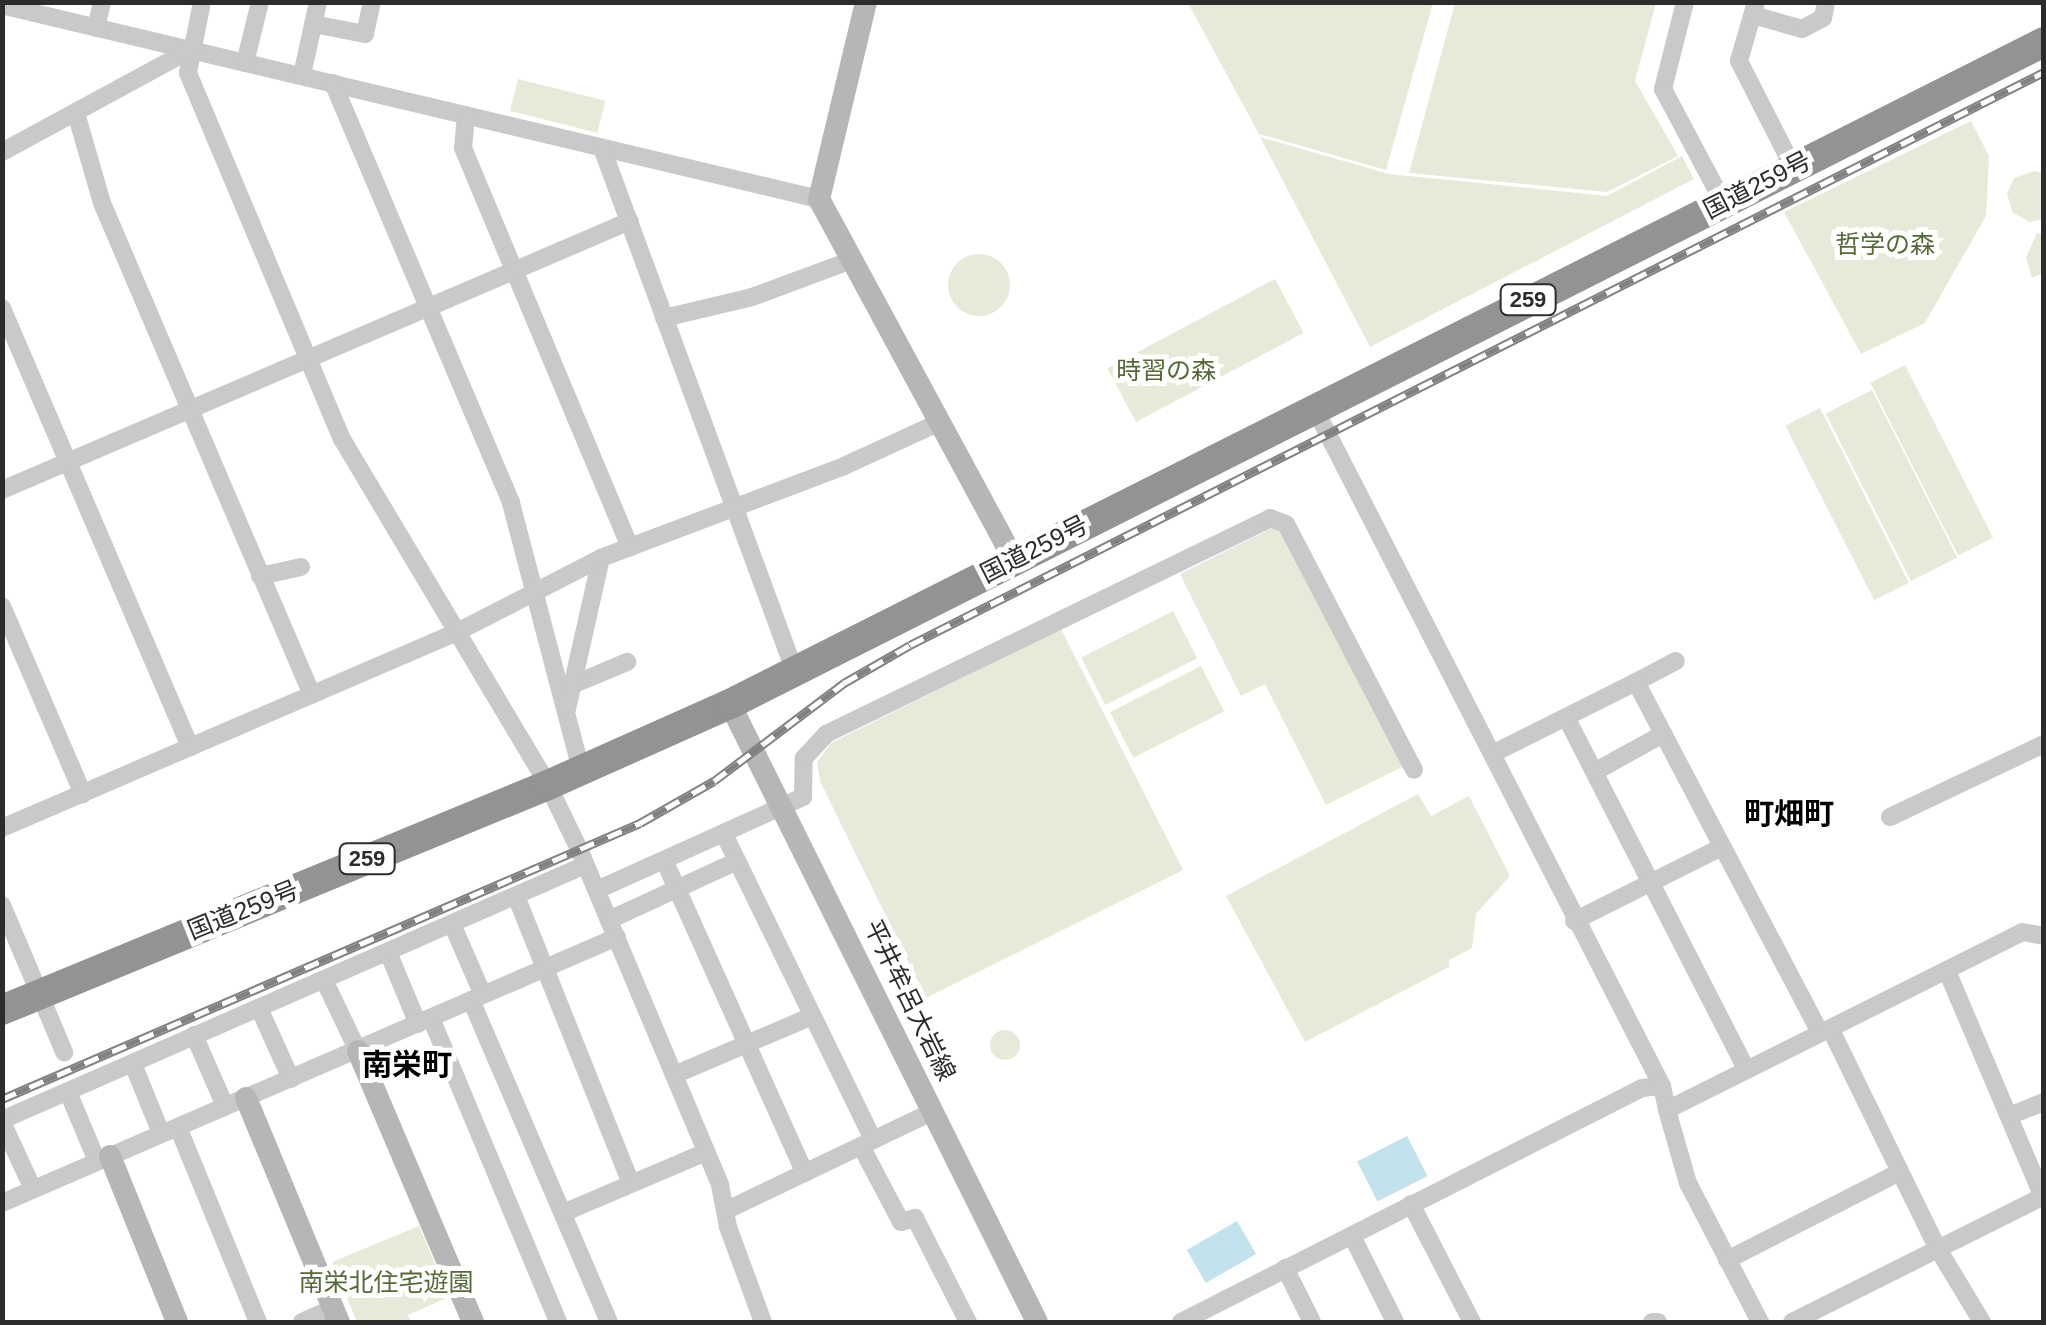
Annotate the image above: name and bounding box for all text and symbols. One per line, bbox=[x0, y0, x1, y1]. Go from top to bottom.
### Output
street label: 国道259号 bbox=[1698, 145, 1816, 225]
park label: 哲学の森 bbox=[1835, 229, 1935, 259]
road number: 259 bbox=[1498, 283, 1558, 317]
park label: 時習の森 bbox=[1116, 355, 1216, 385]
street label: 国道259号 bbox=[975, 509, 1093, 589]
district label: 町畑町 bbox=[1744, 796, 1834, 832]
road number: 259 bbox=[337, 842, 397, 876]
street label: 国道259号 bbox=[183, 874, 303, 946]
street label: 平井牟呂大岩線 bbox=[858, 915, 962, 1085]
district label: 南栄町 bbox=[362, 1047, 452, 1083]
park label: 南栄北住宅遊園 bbox=[299, 1267, 473, 1297]

